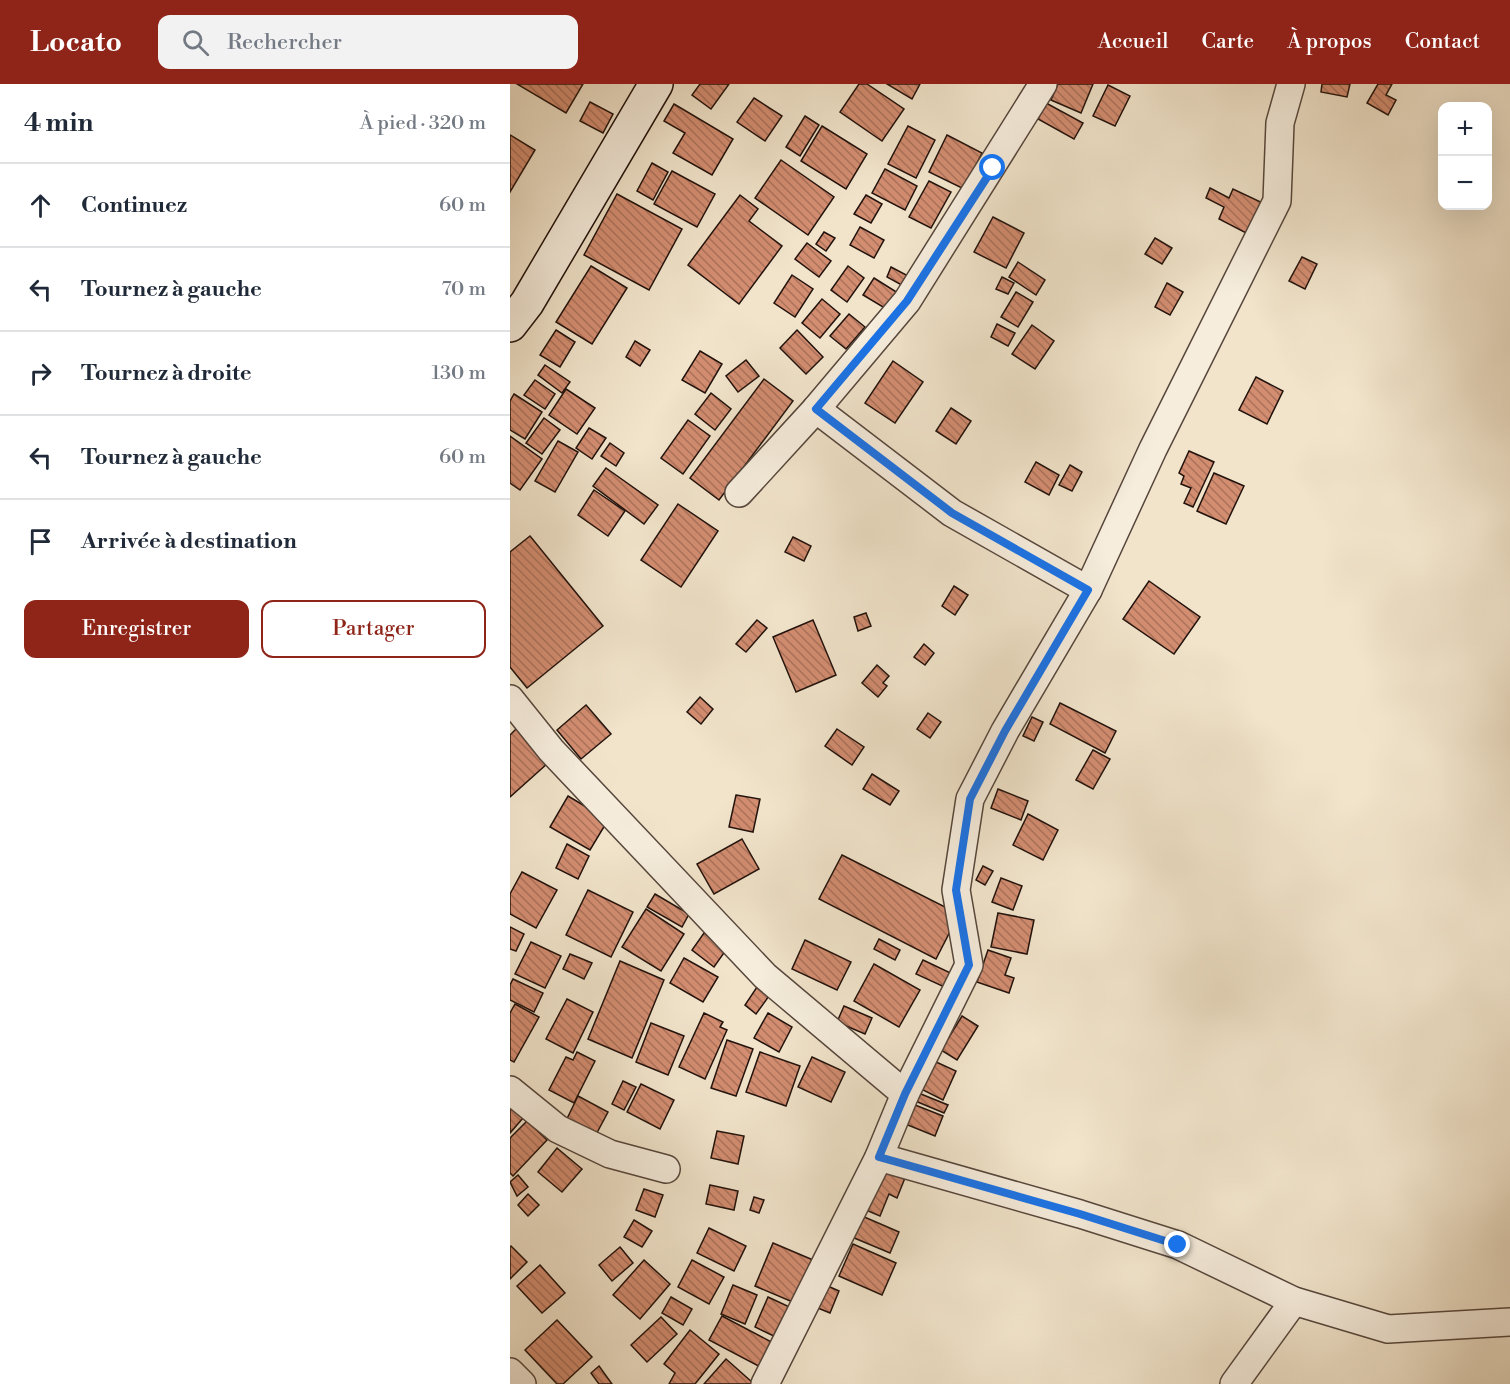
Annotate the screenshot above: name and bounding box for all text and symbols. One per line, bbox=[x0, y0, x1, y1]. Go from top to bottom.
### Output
search box bbox=[158, 15, 578, 69]
text: Locato bbox=[30, 25, 122, 60]
icon: search bbox=[179, 26, 212, 59]
text: Rechercher bbox=[227, 29, 342, 56]
text: Accueil bbox=[1098, 29, 1169, 55]
text: Carte bbox=[1202, 29, 1254, 55]
text: À propos bbox=[1287, 29, 1372, 55]
text: Contact bbox=[1405, 29, 1480, 55]
map controls bbox=[1438, 102, 1492, 210]
button: + bbox=[1438, 102, 1492, 156]
text: 4 min bbox=[24, 107, 94, 139]
text: À pied · 320 m bbox=[360, 111, 486, 136]
route start bbox=[979, 154, 1005, 180]
button: − bbox=[1438, 156, 1492, 210]
icon: ahead bbox=[24, 189, 57, 222]
text: Continuez bbox=[81, 192, 187, 219]
text: 60 m bbox=[439, 193, 486, 218]
icon: left bbox=[24, 273, 57, 306]
text: Tournez à gauche bbox=[81, 276, 262, 303]
text: 70 m bbox=[442, 277, 486, 302]
icon: right bbox=[24, 357, 57, 390]
text: Tournez à droite bbox=[81, 360, 252, 387]
text: 130 m bbox=[431, 361, 486, 386]
icon: left bbox=[24, 441, 57, 474]
text: Tournez à gauche bbox=[81, 444, 262, 471]
text: 60 m bbox=[439, 445, 486, 470]
icon: arrive bbox=[24, 525, 57, 558]
text: Arrivée à destination bbox=[81, 528, 297, 555]
button: Enregistrer bbox=[24, 600, 249, 658]
button: Partager bbox=[261, 600, 486, 658]
route end bbox=[1164, 1231, 1190, 1257]

